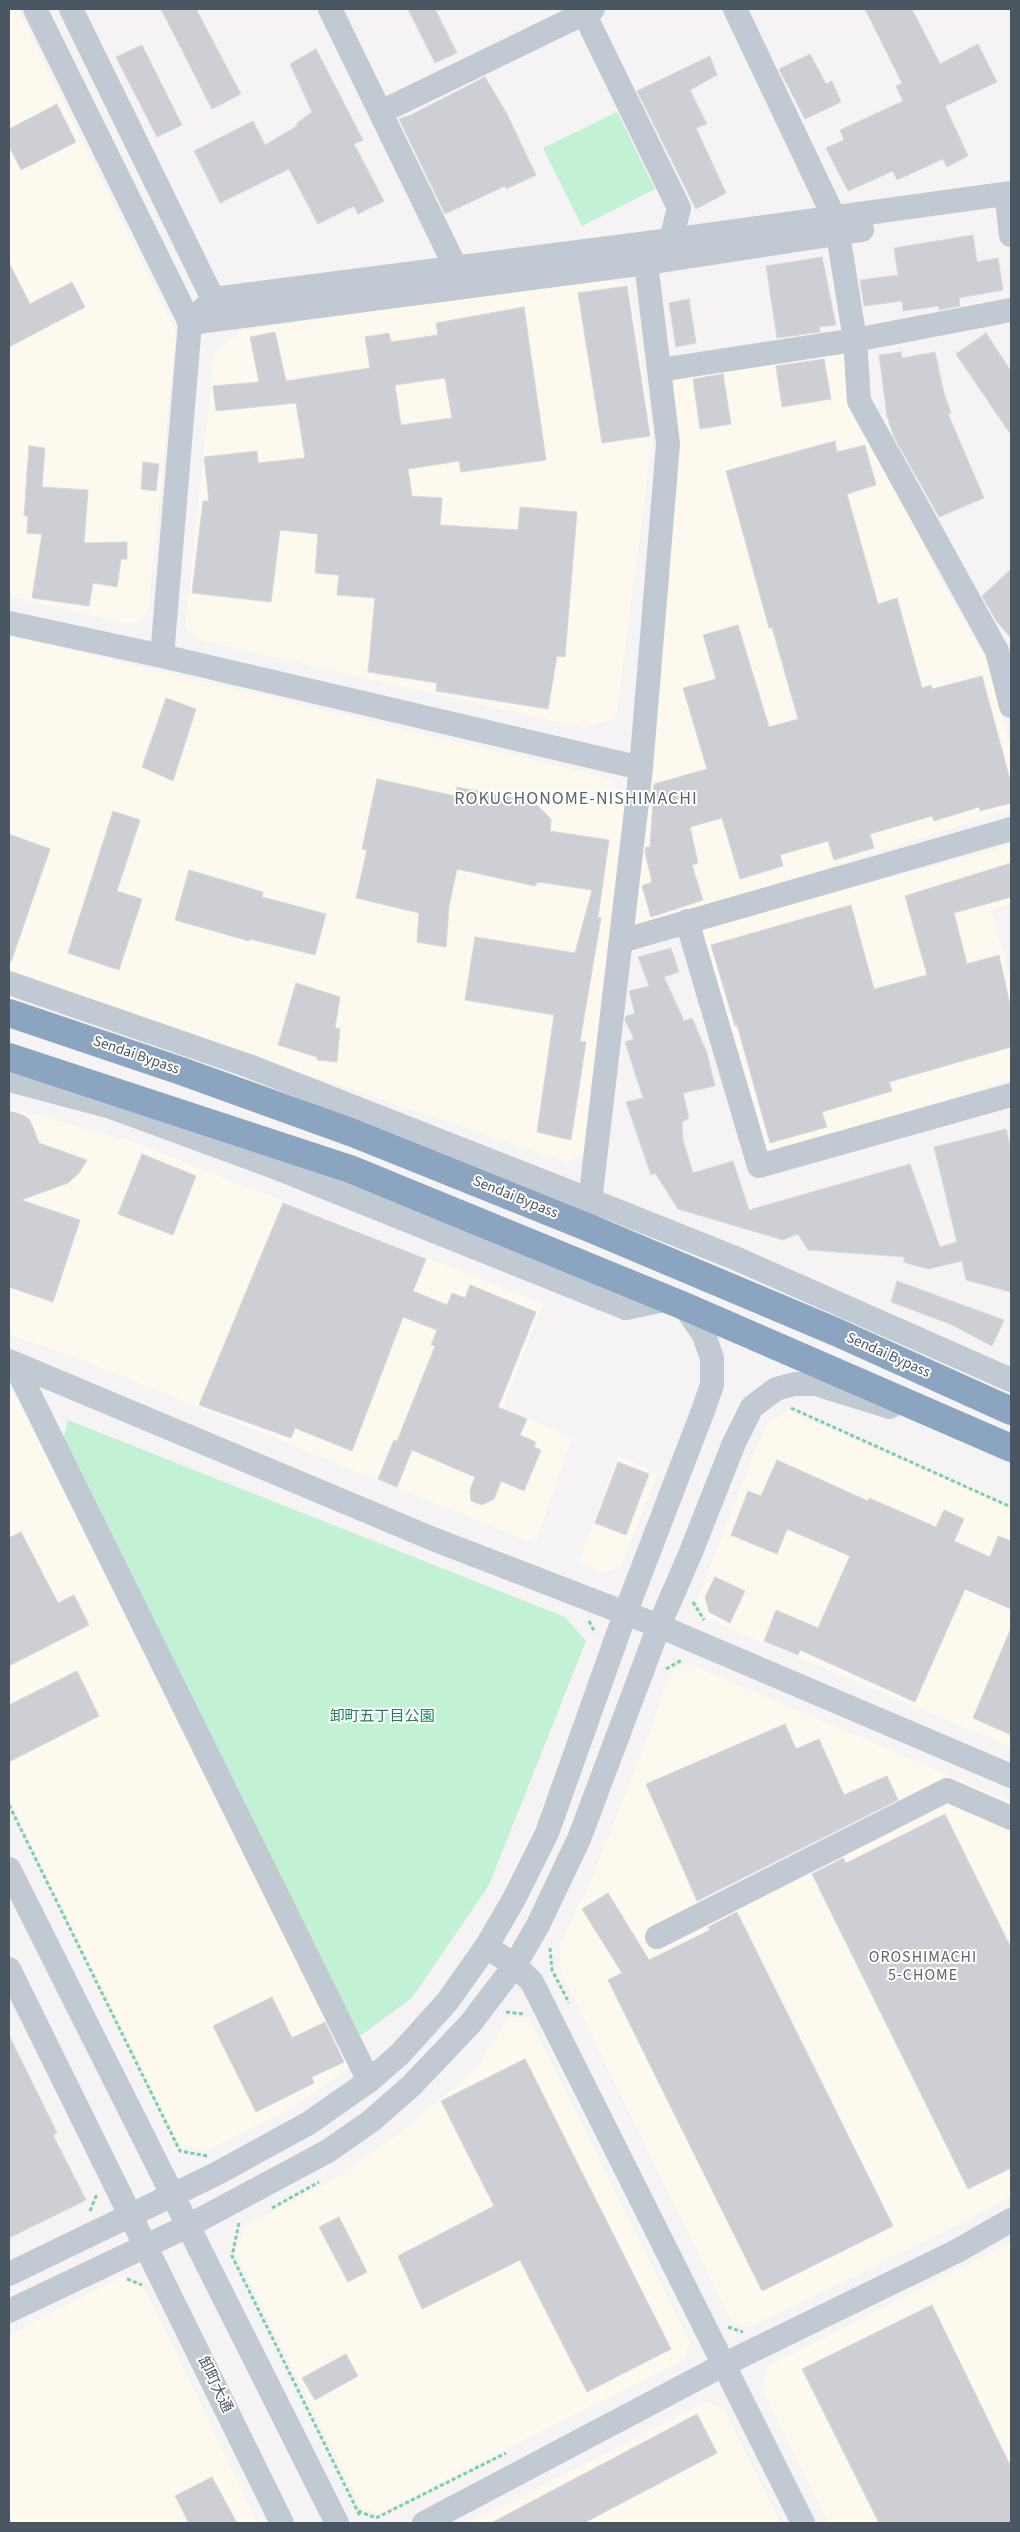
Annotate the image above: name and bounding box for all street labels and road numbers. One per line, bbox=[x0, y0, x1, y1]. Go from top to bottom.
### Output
street label: Sendai Bypass bbox=[90, 1033, 182, 1079]
street label: Sendai Bypass bbox=[470, 1173, 560, 1223]
street label: Sendai Bypass bbox=[843, 1329, 933, 1383]
street label: 卸町大通 bbox=[193, 2354, 235, 2416]

